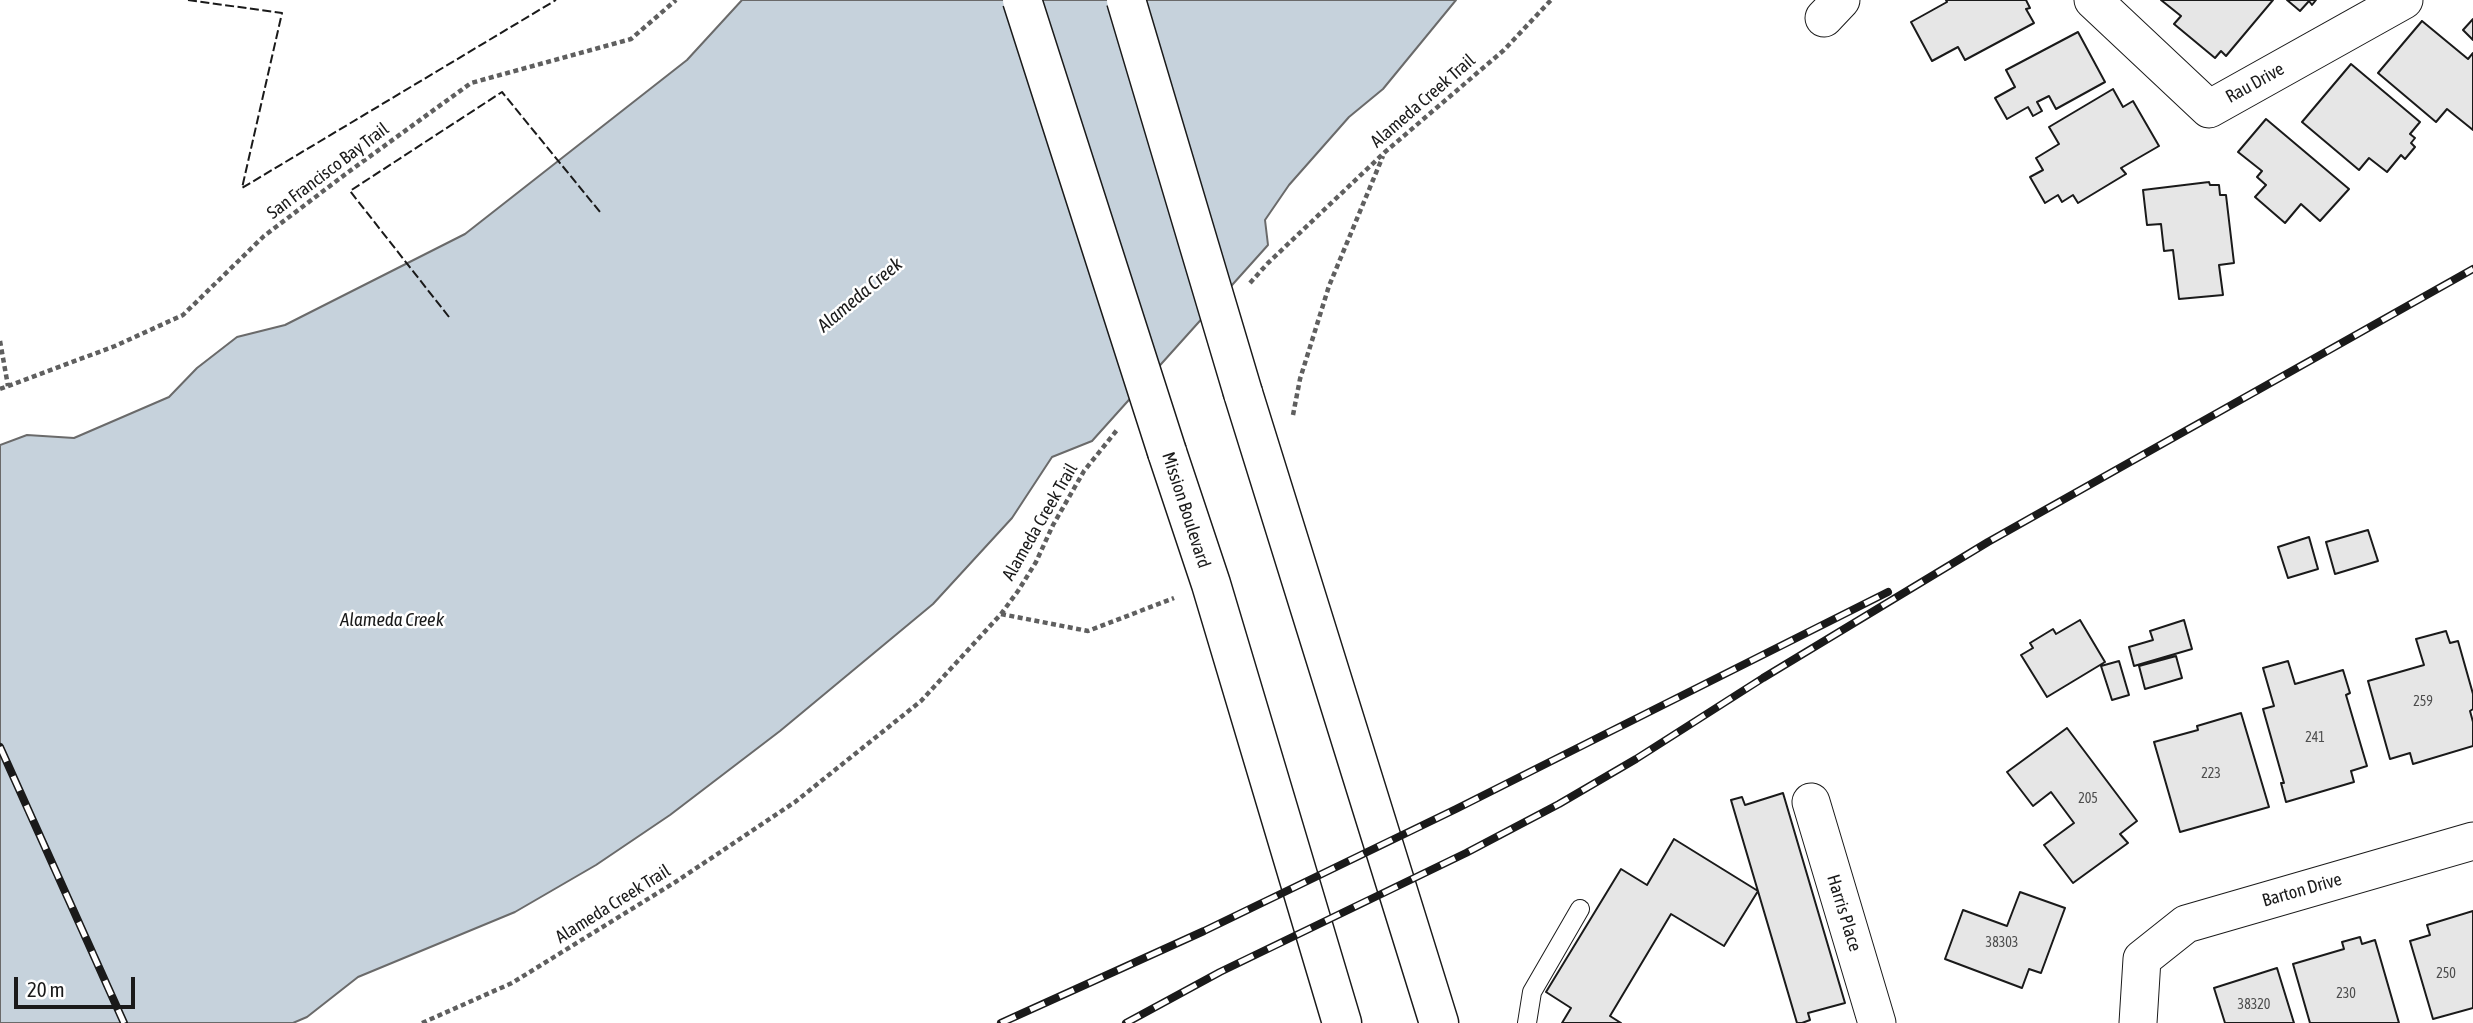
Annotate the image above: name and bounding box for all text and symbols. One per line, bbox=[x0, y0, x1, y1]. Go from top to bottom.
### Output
street label: Alameda Creek Trail bbox=[1366, 50, 1480, 152]
street label: Rau Drive bbox=[2222, 58, 2288, 108]
street label: San Francisco Bay Trail bbox=[263, 118, 393, 224]
water label: Alameda Creek bbox=[813, 253, 907, 337]
street label: Mission Boulevard bbox=[1157, 449, 1215, 571]
street label: Alameda Creek Trail bbox=[998, 460, 1082, 584]
water label: Alameda Creek bbox=[340, 609, 444, 631]
house number: 259 bbox=[2413, 694, 2433, 710]
house number: 241 bbox=[2305, 730, 2325, 746]
house number: 223 bbox=[2201, 766, 2221, 782]
house number: 205 bbox=[2078, 791, 2098, 807]
street label: Alameda Creek Trail bbox=[552, 860, 674, 948]
street label: Barton Drive bbox=[2260, 868, 2344, 912]
street label: Harris Place bbox=[1822, 872, 1866, 954]
house number: 38303 bbox=[1986, 935, 2018, 951]
scale bar bbox=[18, 964, 138, 1008]
house number: 250 bbox=[2436, 966, 2456, 982]
text: 20 m bbox=[27, 977, 65, 1001]
house number: 230 bbox=[2336, 986, 2356, 1002]
house number: 38320 bbox=[2238, 997, 2270, 1013]

